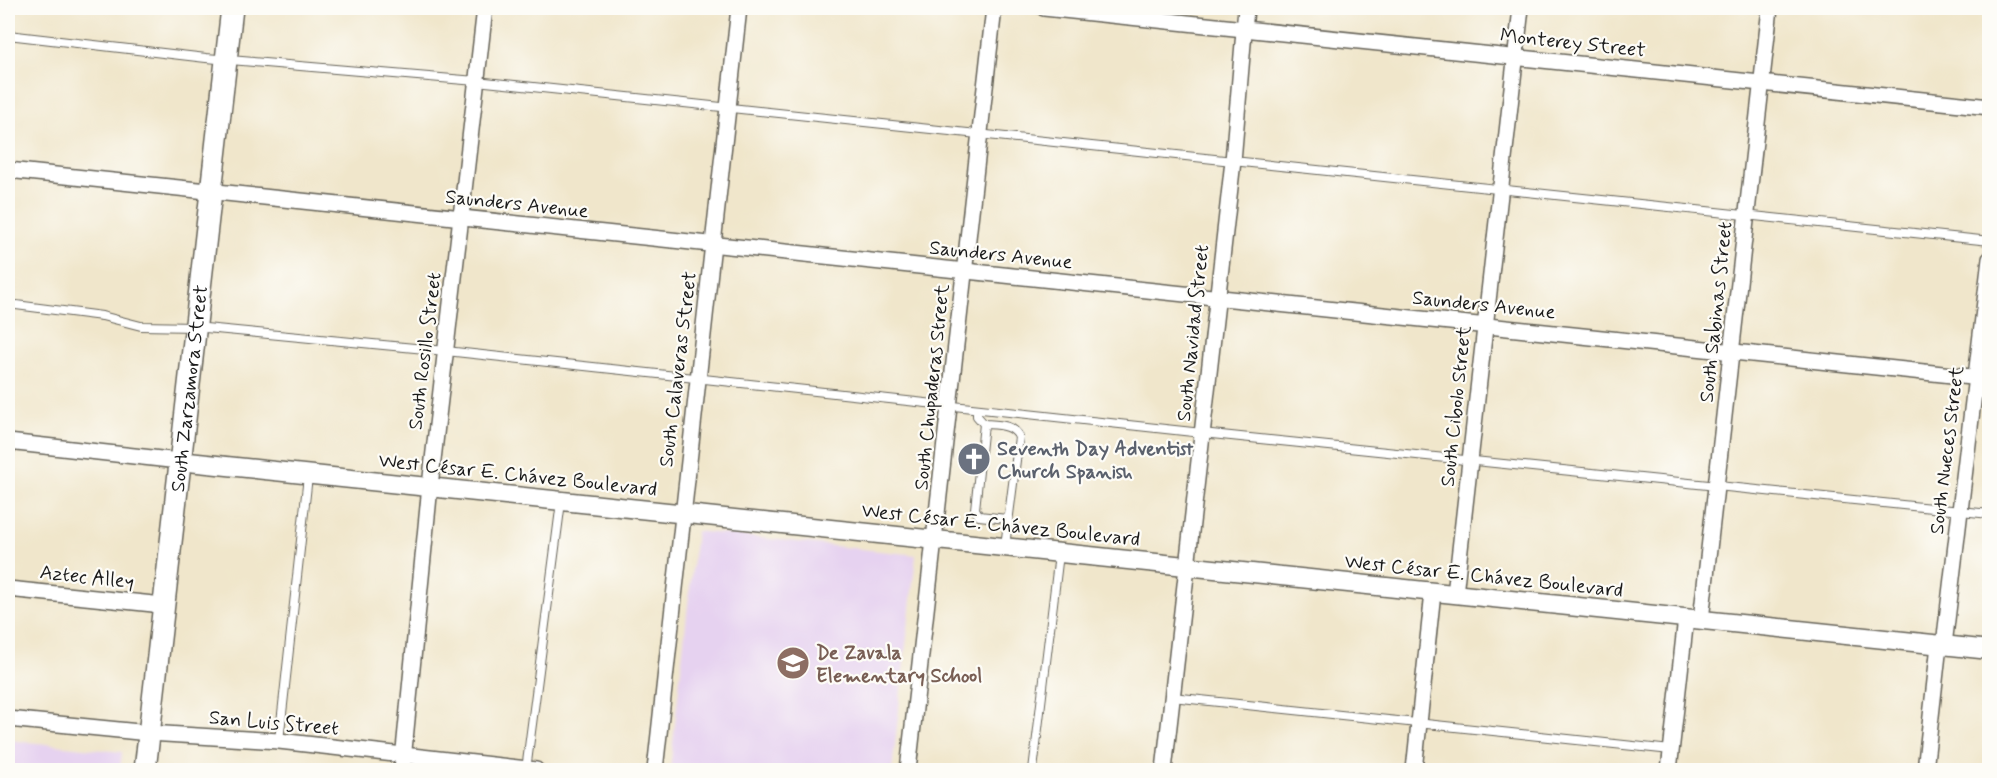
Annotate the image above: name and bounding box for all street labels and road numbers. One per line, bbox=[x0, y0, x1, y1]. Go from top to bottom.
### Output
street label: Monterey Street bbox=[1499, 22, 1647, 65]
street label: Saunders Avenue bbox=[444, 184, 590, 225]
street label: South Sabinas Street bbox=[1694, 220, 1739, 404]
street label: Saunders Avenue bbox=[928, 235, 1074, 276]
street label: South Navidad Street bbox=[1171, 243, 1216, 423]
street label: South Calaveras Street bbox=[653, 270, 704, 469]
street label: South Rosillo Street bbox=[402, 271, 449, 432]
street label: South Chupaderas Street bbox=[908, 283, 957, 492]
street label: South Zarzamora Street bbox=[165, 284, 215, 494]
street label: Saunders Avenue bbox=[1411, 285, 1557, 326]
street label: South Cibolo Street bbox=[1435, 324, 1478, 488]
street label: South Nueces Street bbox=[1924, 364, 1971, 536]
street label: West César E. Chávez Boulevard bbox=[377, 447, 658, 504]
street label: West César E. Chávez Boulevard bbox=[860, 497, 1141, 554]
street label: West César E. Chávez Boulevard bbox=[1343, 548, 1624, 605]
street label: Aztec Alley bbox=[38, 559, 135, 596]
street label: San Luis Street bbox=[208, 704, 340, 743]

